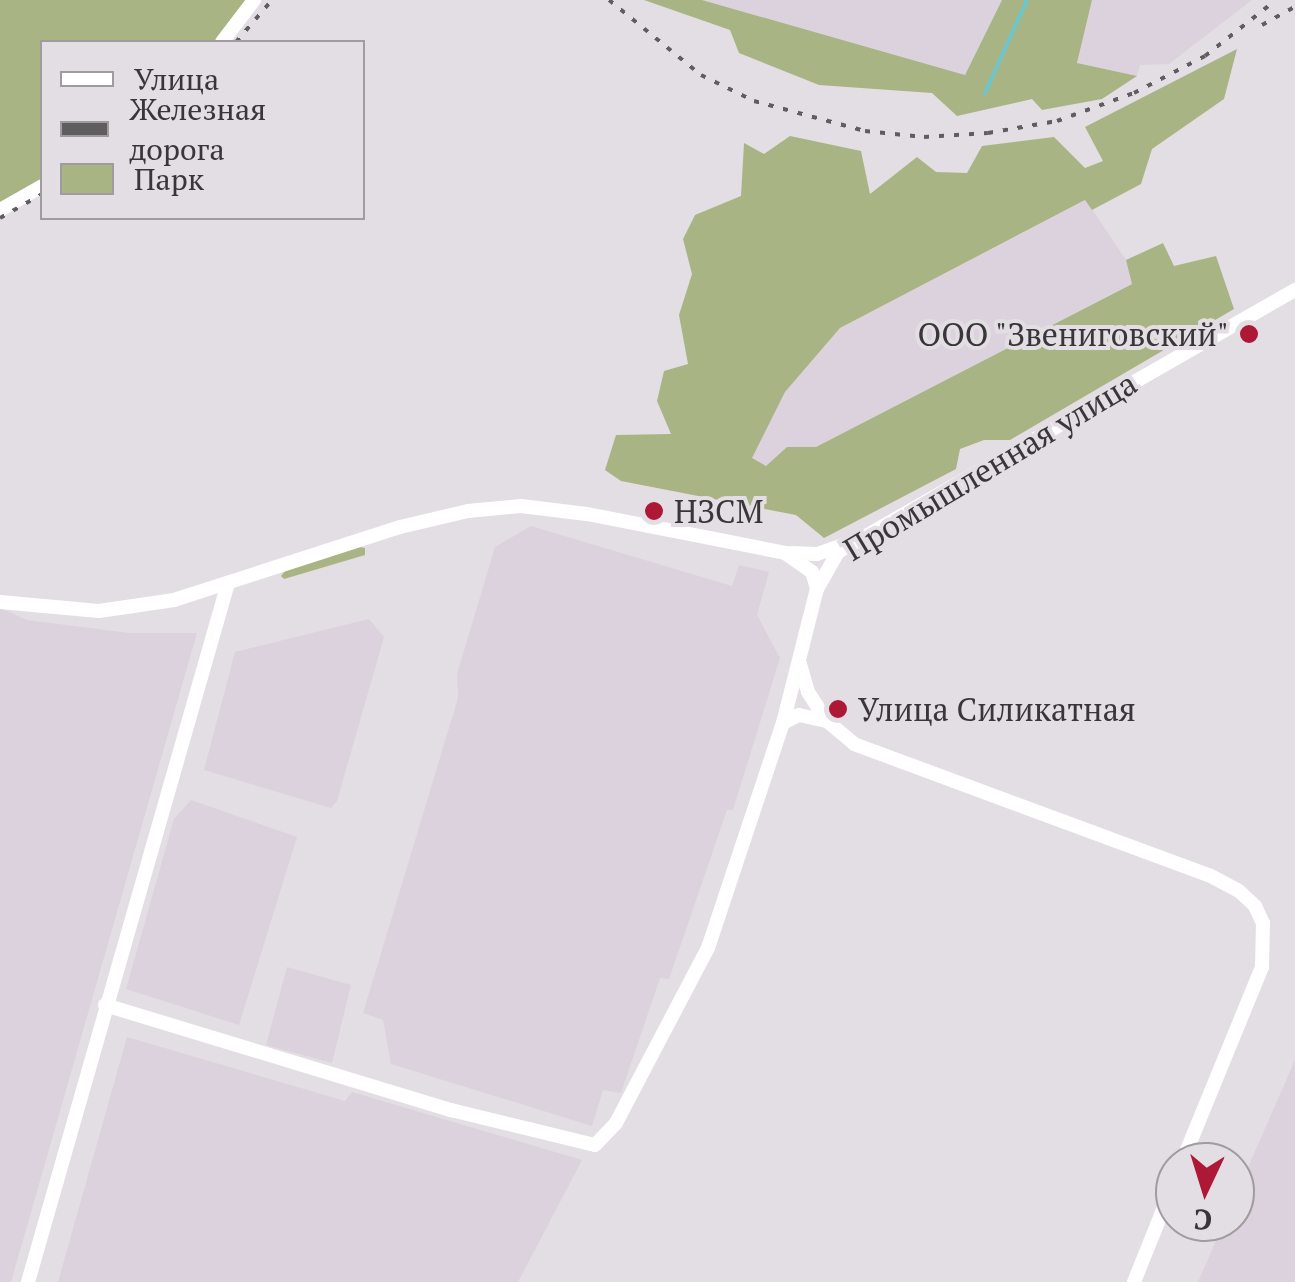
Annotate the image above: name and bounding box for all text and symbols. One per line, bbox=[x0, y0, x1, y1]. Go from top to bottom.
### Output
legend bbox=[40, 40, 365, 220]
text: Улица bbox=[134, 59, 219, 99]
text: Железная дорога bbox=[129, 89, 266, 169]
text: Парк bbox=[134, 159, 204, 199]
place label: ООО "Звениговский" bbox=[916, 315, 1229, 353]
marker: ООО "Звениговский" bbox=[1238, 323, 1260, 345]
street label: Промышленная улица bbox=[837, 363, 1143, 569]
place label: НЗСМ bbox=[674, 492, 763, 530]
marker: НЗСМ bbox=[643, 500, 665, 522]
place label: Улица Силикатная bbox=[858, 690, 1136, 728]
marker: Улица Силикатная bbox=[827, 698, 849, 720]
north arrow bbox=[1155, 1142, 1255, 1242]
text: С bbox=[1193, 1201, 1213, 1240]

